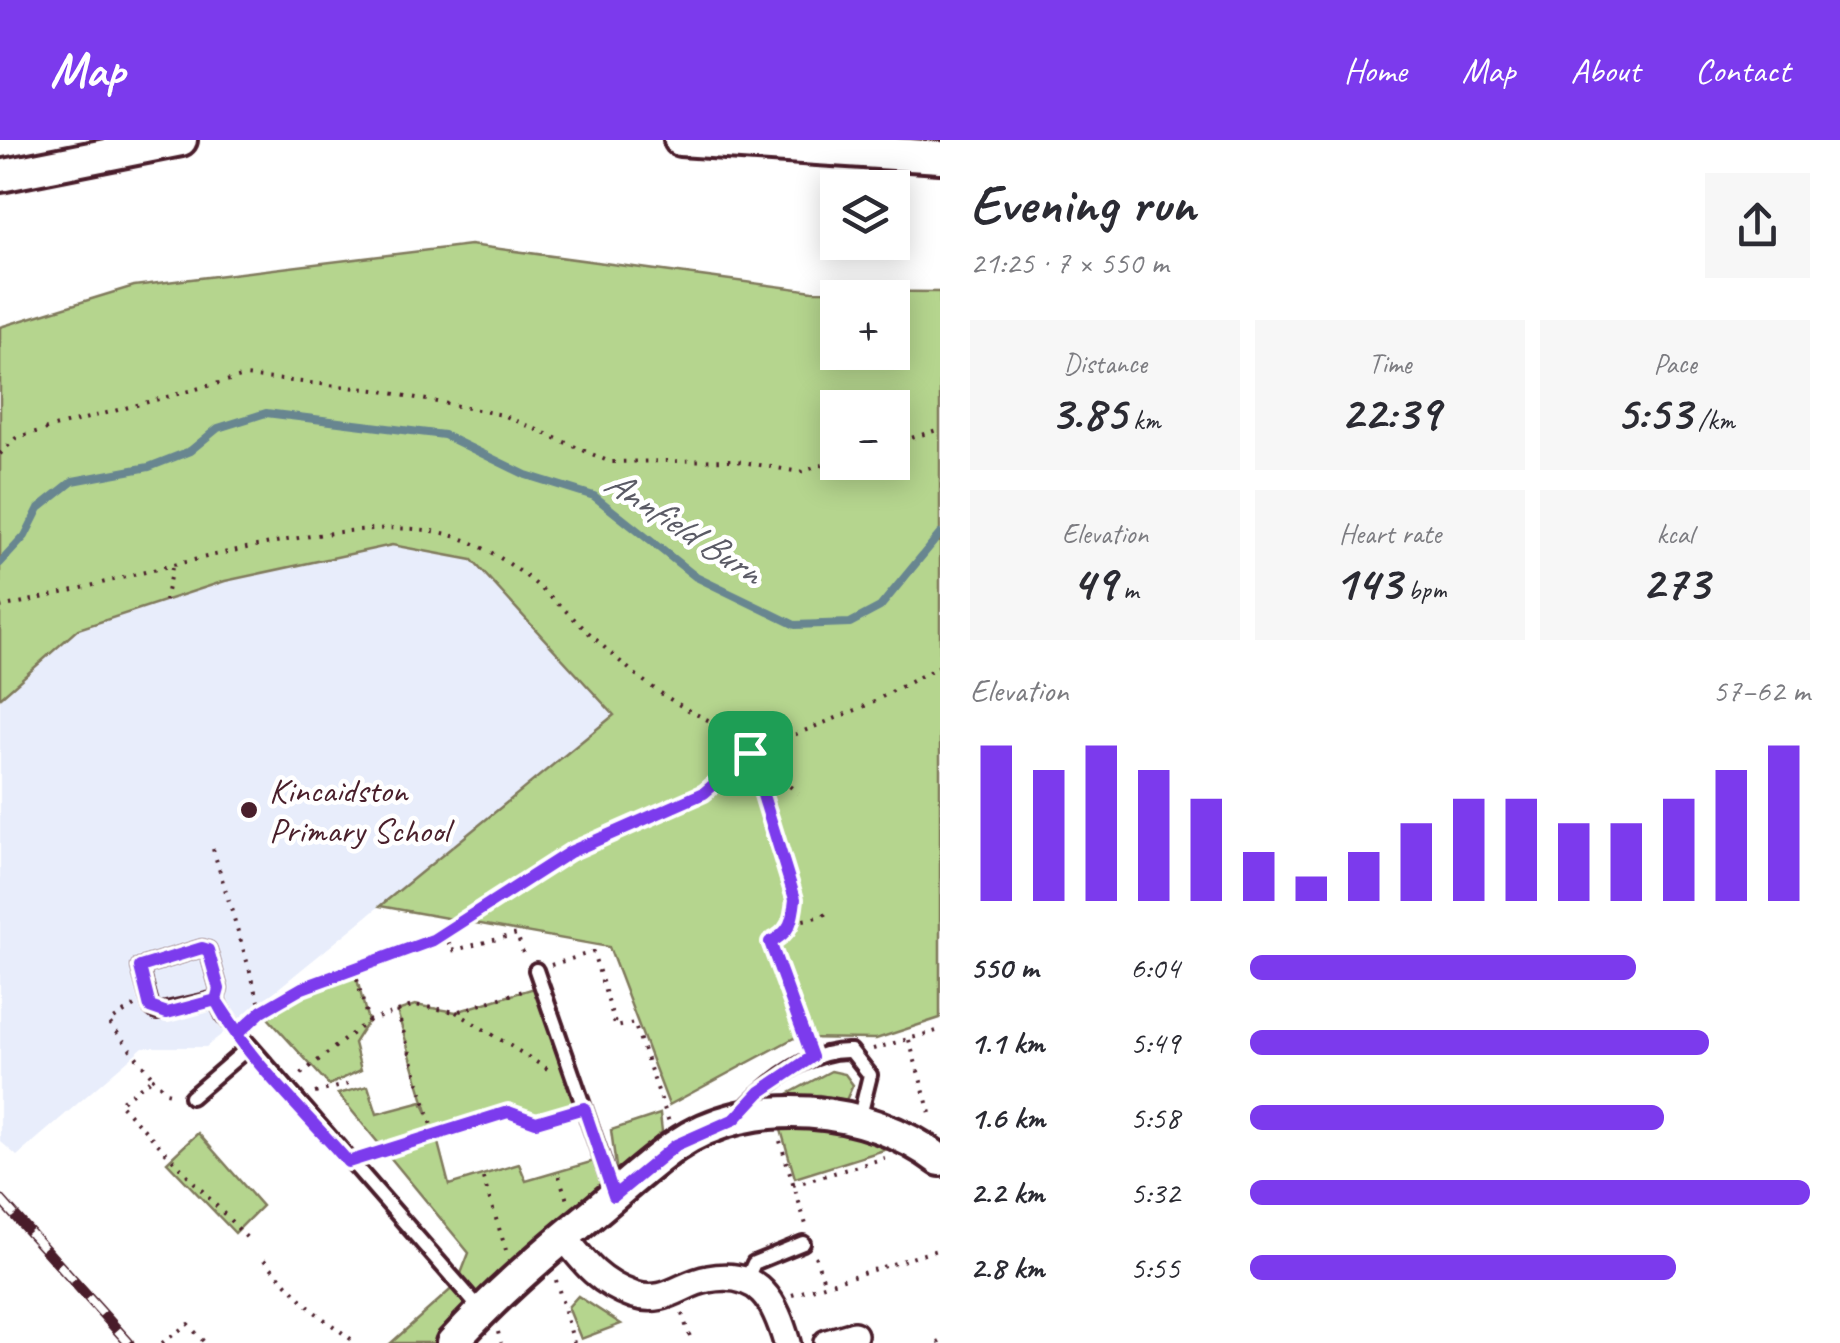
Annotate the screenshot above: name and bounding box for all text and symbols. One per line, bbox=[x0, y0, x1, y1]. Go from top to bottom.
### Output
text: Map bbox=[50, 40, 125, 100]
text: Home bbox=[1344, 48, 1407, 93]
text: Map bbox=[1462, 48, 1515, 93]
text: About bbox=[1570, 48, 1640, 93]
text: Contact bbox=[1695, 48, 1790, 93]
text: Evening run bbox=[970, 169, 1195, 239]
map controls bbox=[820, 170, 910, 480]
button: layers bbox=[820, 170, 910, 260]
button: share bbox=[1705, 173, 1810, 278]
text: 21:25 · 7 × 550 m bbox=[970, 242, 1168, 283]
button: + bbox=[820, 280, 910, 370]
text: Distance bbox=[1063, 346, 1147, 381]
text: Time bbox=[1369, 346, 1411, 381]
text: Pace bbox=[1653, 346, 1697, 381]
text: 3.85 bbox=[1050, 381, 1126, 444]
text: 22:39 bbox=[1340, 381, 1440, 444]
text: 5:53 bbox=[1615, 381, 1691, 444]
button: − bbox=[820, 390, 910, 480]
text: km bbox=[1126, 402, 1160, 437]
text: /km bbox=[1691, 402, 1735, 437]
water label: Annfield Burn bbox=[596, 458, 774, 597]
text: Elevation bbox=[1062, 516, 1148, 551]
text: Heart rate bbox=[1339, 516, 1441, 551]
text: kcal bbox=[1656, 516, 1694, 551]
text: 49 bbox=[1072, 551, 1116, 614]
text: 143 bbox=[1334, 551, 1401, 614]
text: 273 bbox=[1641, 551, 1709, 614]
text: m bbox=[1116, 572, 1138, 607]
text: bpm bbox=[1401, 572, 1446, 607]
text: Elevation bbox=[970, 670, 1068, 711]
text: 57–62 m bbox=[1712, 670, 1810, 711]
pin bbox=[708, 711, 793, 796]
icon: arrive bbox=[723, 726, 778, 781]
place label: Kincaidston Primary School bbox=[269, 768, 455, 853]
marker: Kincaidston Primary School bbox=[238, 799, 260, 821]
text: 550 m bbox=[970, 947, 1038, 988]
text: 6:04 bbox=[1130, 947, 1180, 988]
text: 1.1 km bbox=[970, 1022, 1044, 1063]
text: 5:49 bbox=[1130, 1022, 1180, 1063]
text: 1.6 km bbox=[970, 1097, 1045, 1138]
text: 5:58 bbox=[1130, 1097, 1180, 1138]
text: 2.2 km bbox=[970, 1172, 1044, 1213]
text: 5:32 bbox=[1130, 1172, 1180, 1213]
text: 2.8 km bbox=[970, 1247, 1044, 1288]
text: 5:55 bbox=[1130, 1247, 1180, 1288]

